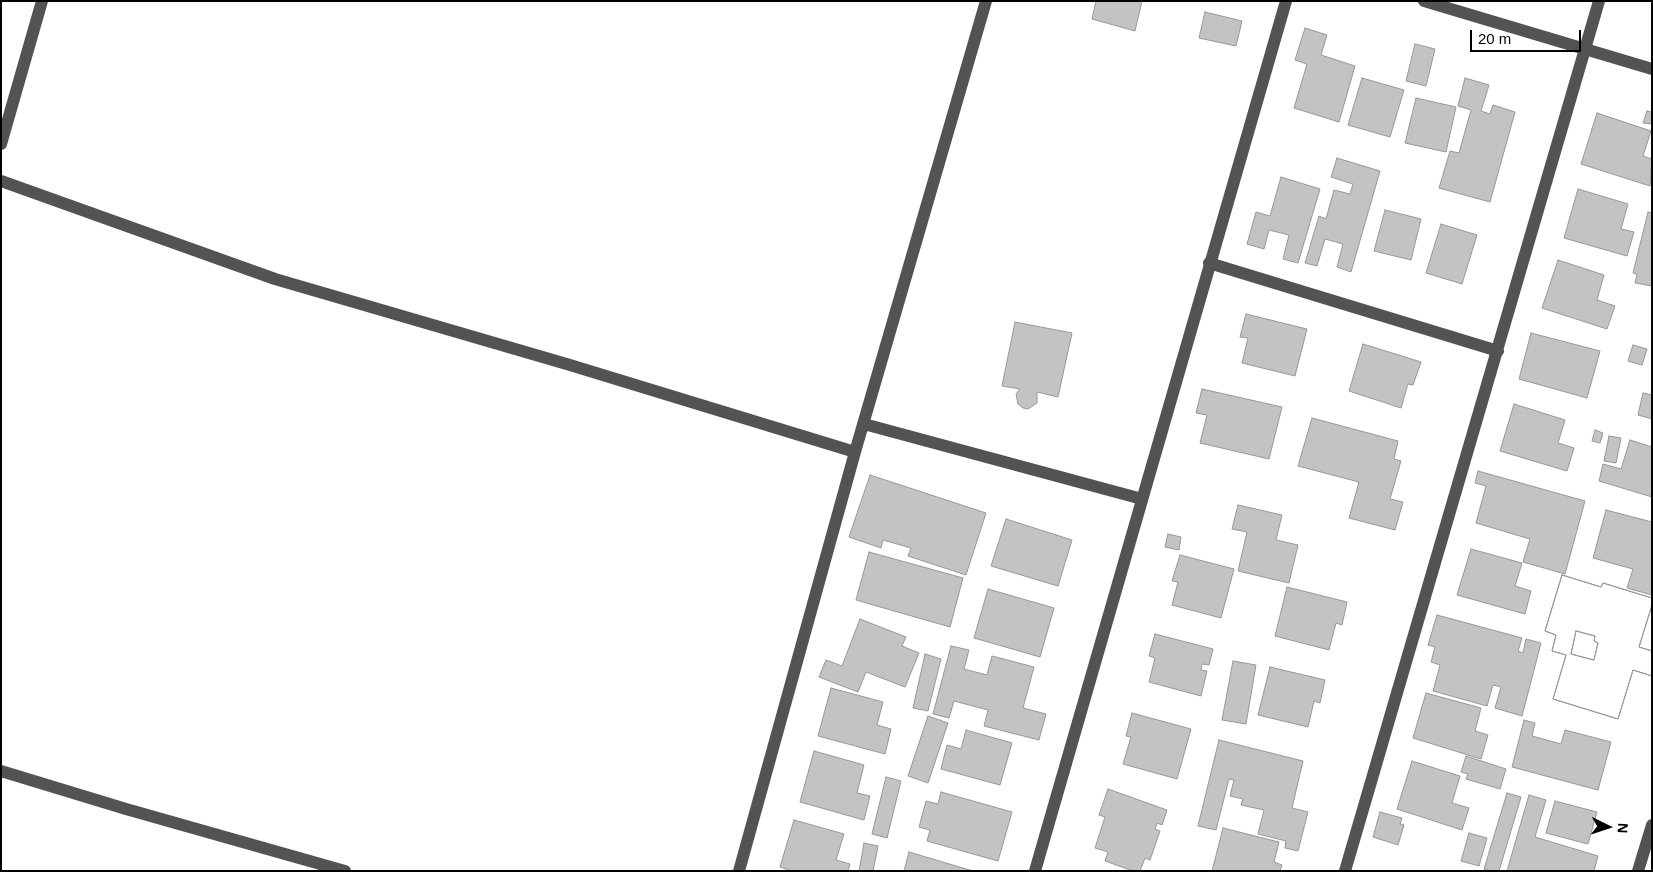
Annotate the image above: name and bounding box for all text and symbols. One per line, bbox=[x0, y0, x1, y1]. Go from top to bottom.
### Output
scale bar bbox=[1473, 20, 1584, 52]
text: 20 m bbox=[1478, 30, 1511, 47]
north arrow bbox=[1583, 802, 1633, 852]
text: N bbox=[1615, 822, 1631, 834]

